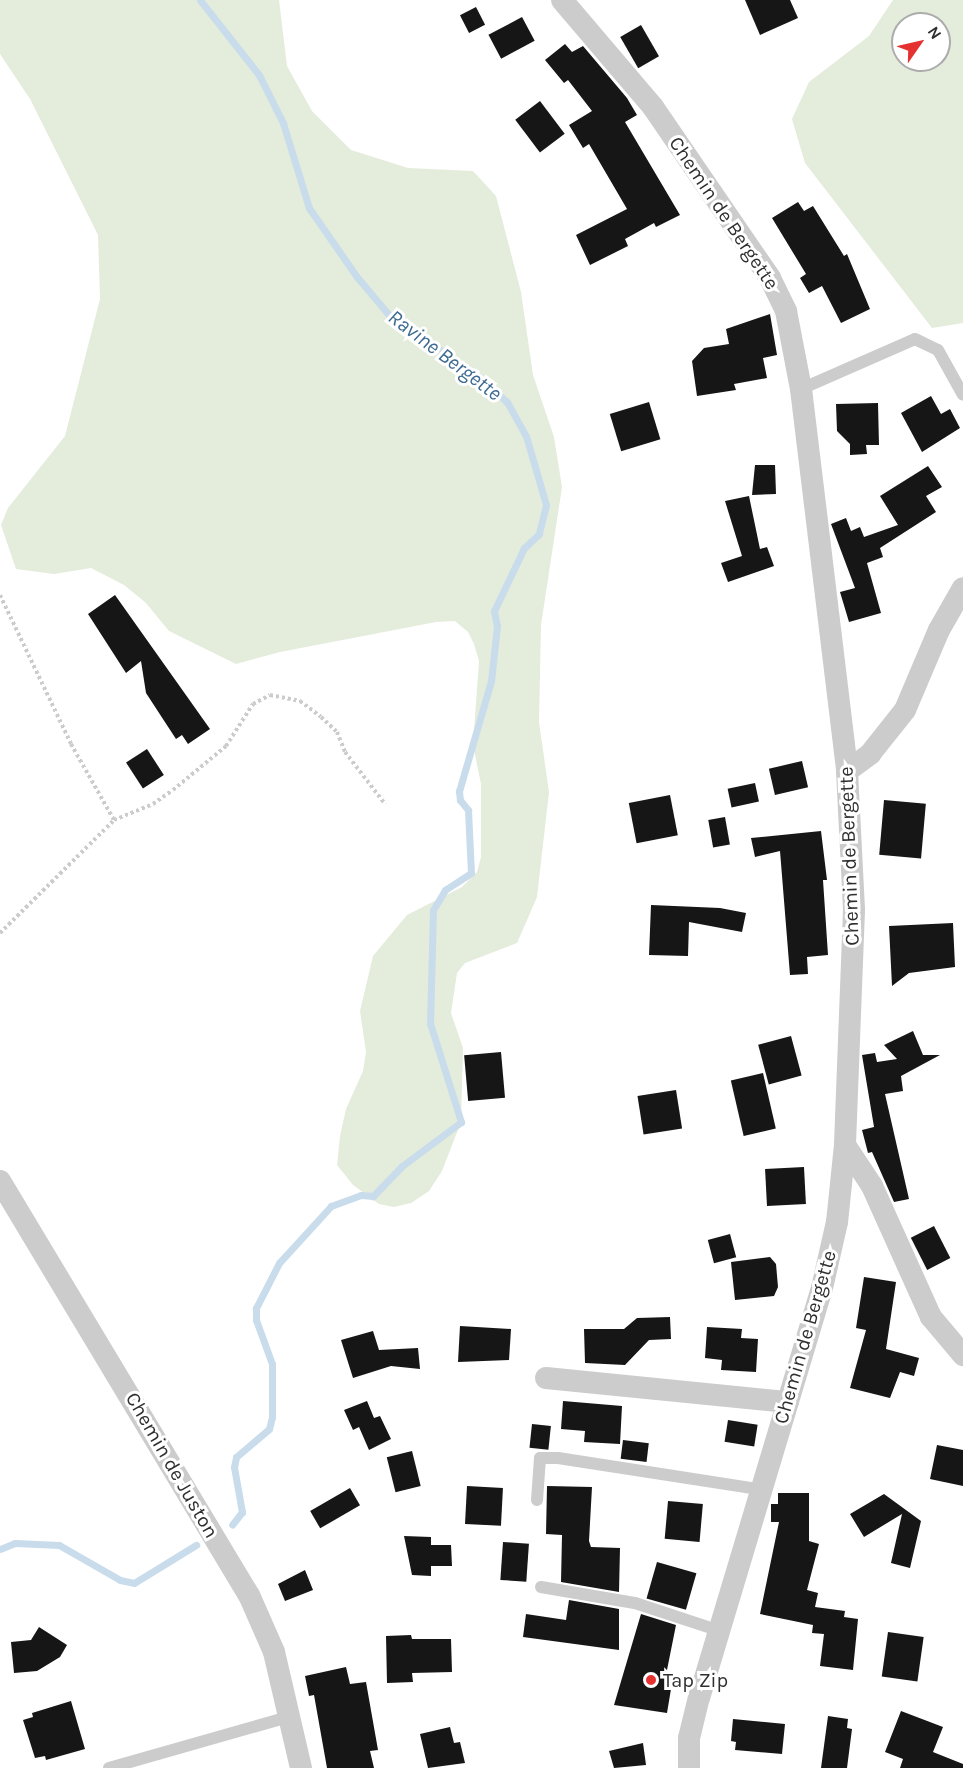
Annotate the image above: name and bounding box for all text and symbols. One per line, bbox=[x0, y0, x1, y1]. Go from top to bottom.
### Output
north arrow bbox=[891, 12, 951, 72]
text: N bbox=[924, 23, 946, 43]
street label: Chemin de Bergette bbox=[664, 132, 784, 294]
water label: Ravine Bergette bbox=[383, 304, 507, 406]
street label: Chemin de Bergette bbox=[834, 766, 864, 946]
street label: Chemin de Bergette bbox=[769, 1247, 841, 1427]
street label: Chemin de Juston bbox=[121, 1388, 223, 1542]
place label: Tap Zip bbox=[663, 1668, 728, 1692]
marker: Tap Zip bbox=[644, 1673, 658, 1687]

